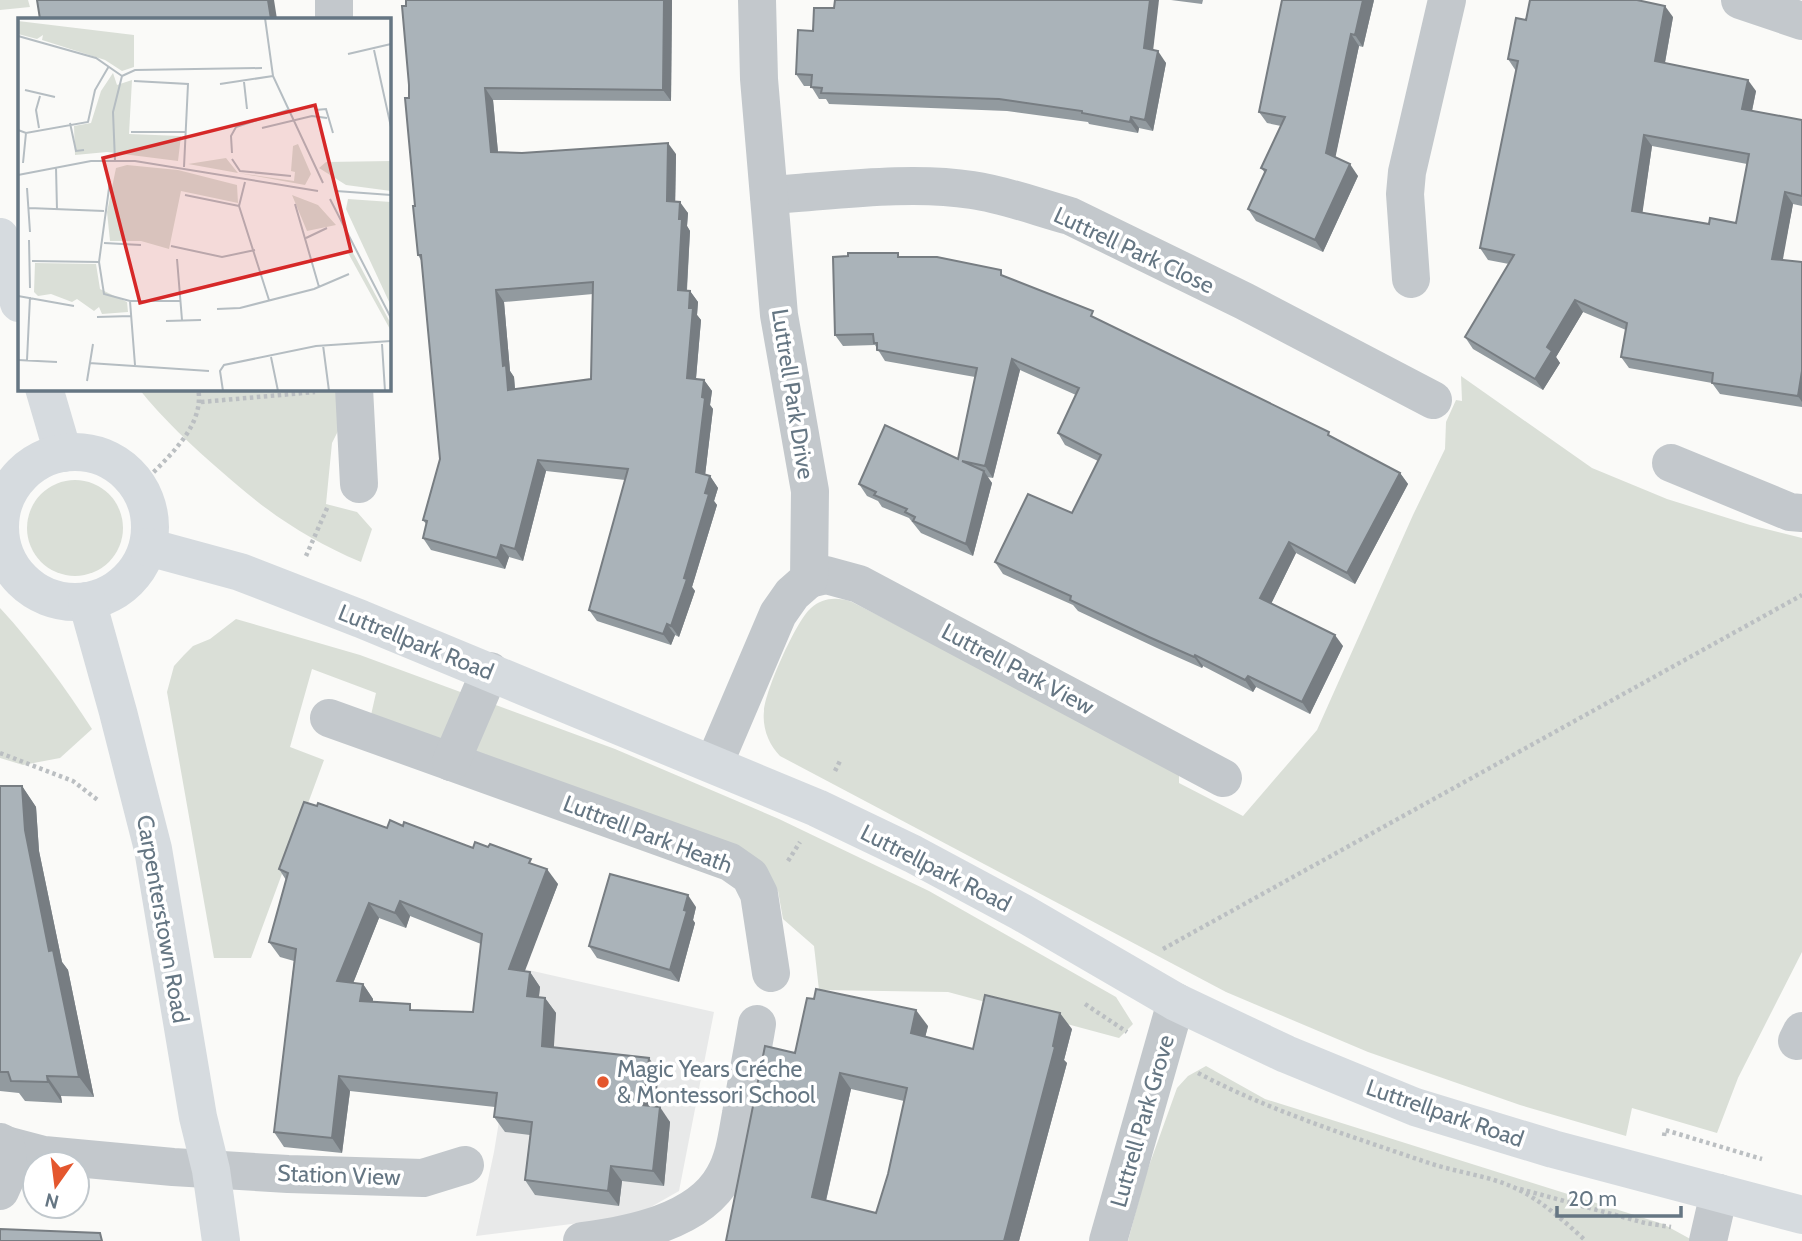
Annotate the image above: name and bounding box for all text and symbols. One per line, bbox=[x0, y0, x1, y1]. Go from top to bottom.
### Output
inset map bbox=[18, 18, 390, 390]
street label: Luttrell Park Close bbox=[1049, 201, 1219, 299]
street label: Luttrell Park Drive bbox=[766, 307, 820, 481]
street label: Luttrellpark Road bbox=[334, 598, 498, 686]
street label: Luttrell Park View bbox=[937, 617, 1099, 721]
street label: Luttrell Park Heath bbox=[559, 789, 737, 879]
street label: Carpenterstown Road bbox=[131, 813, 195, 1025]
street label: Luttrellpark Road bbox=[856, 818, 1016, 918]
street label: Luttrell Park Grove bbox=[1104, 1031, 1180, 1210]
place label: Magic Years Créche & Montessori School bbox=[617, 1055, 816, 1109]
street label: Luttrellpark Road bbox=[1362, 1073, 1528, 1153]
marker: Magic Years Créche & Montessori School bbox=[595, 1074, 611, 1090]
north arrow bbox=[21, 1150, 91, 1220]
street label: Station View bbox=[277, 1159, 401, 1191]
scale bar bbox=[1557, 1174, 1681, 1218]
text: 20 m bbox=[1568, 1186, 1617, 1211]
text: N bbox=[43, 1188, 61, 1214]

